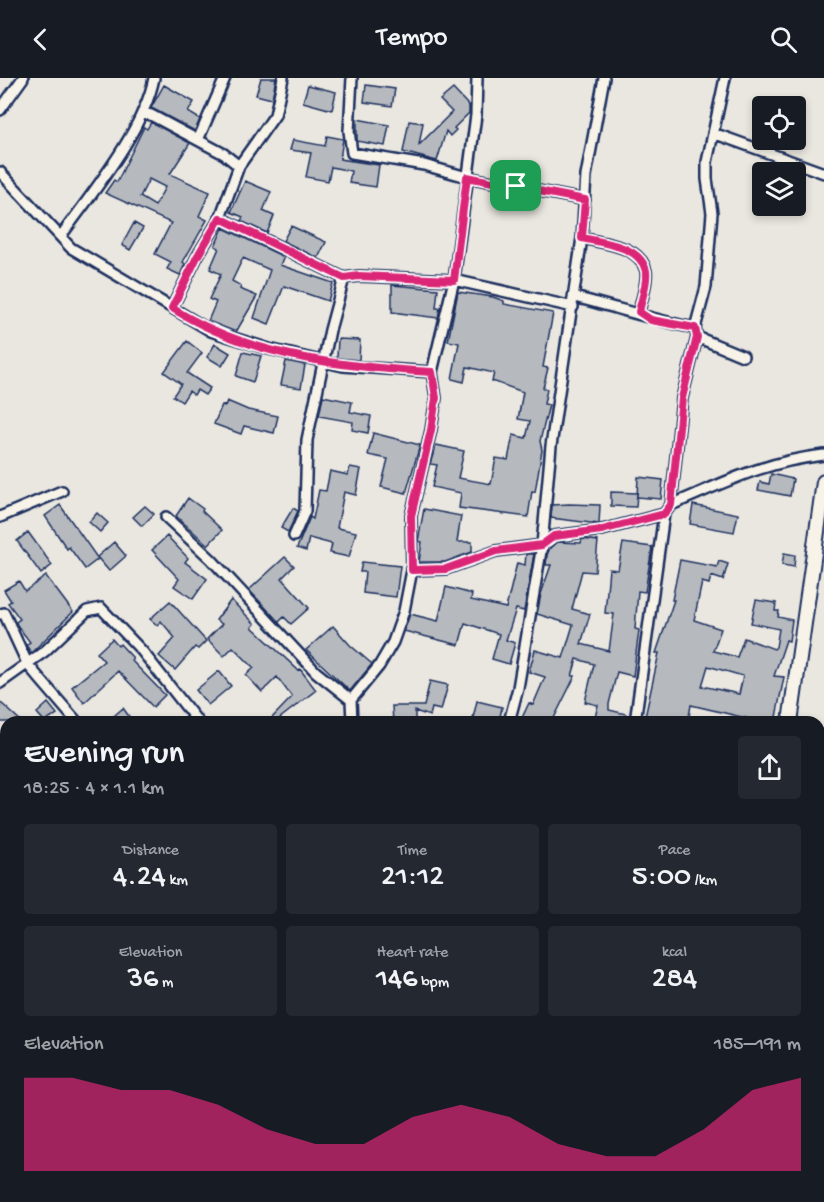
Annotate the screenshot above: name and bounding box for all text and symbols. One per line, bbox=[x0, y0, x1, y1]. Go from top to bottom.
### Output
icon: back bbox=[24, 23, 57, 56]
text: Tempo bbox=[377, 23, 447, 55]
icon: search bbox=[767, 23, 800, 56]
map controls bbox=[752, 96, 806, 216]
button: locate bbox=[752, 96, 806, 150]
pin bbox=[490, 160, 541, 211]
button: layers bbox=[752, 162, 806, 216]
icon: arrive bbox=[499, 169, 532, 202]
text: Evening run bbox=[24, 736, 184, 774]
button: share bbox=[738, 736, 801, 799]
text: 18:25 · 4 × 1.1 km bbox=[24, 778, 164, 801]
text: Distance bbox=[122, 842, 179, 861]
text: Time bbox=[398, 842, 427, 861]
text: Pace bbox=[659, 842, 690, 861]
text: 4.24 bbox=[113, 861, 166, 896]
text: 21:12 bbox=[381, 861, 444, 896]
text: 5:00 bbox=[632, 861, 691, 896]
text: km bbox=[166, 872, 188, 891]
text: /km bbox=[691, 872, 717, 891]
text: Elevation bbox=[119, 944, 182, 963]
text: Heart rate bbox=[377, 944, 448, 963]
text: kcal bbox=[662, 944, 687, 963]
text: 36 bbox=[128, 963, 158, 998]
text: 146 bbox=[376, 963, 418, 998]
text: 284 bbox=[652, 963, 697, 998]
text: m bbox=[158, 974, 173, 993]
text: bpm bbox=[418, 974, 449, 993]
text: Elevation bbox=[24, 1034, 104, 1057]
text: 185–191 m bbox=[714, 1034, 801, 1057]

